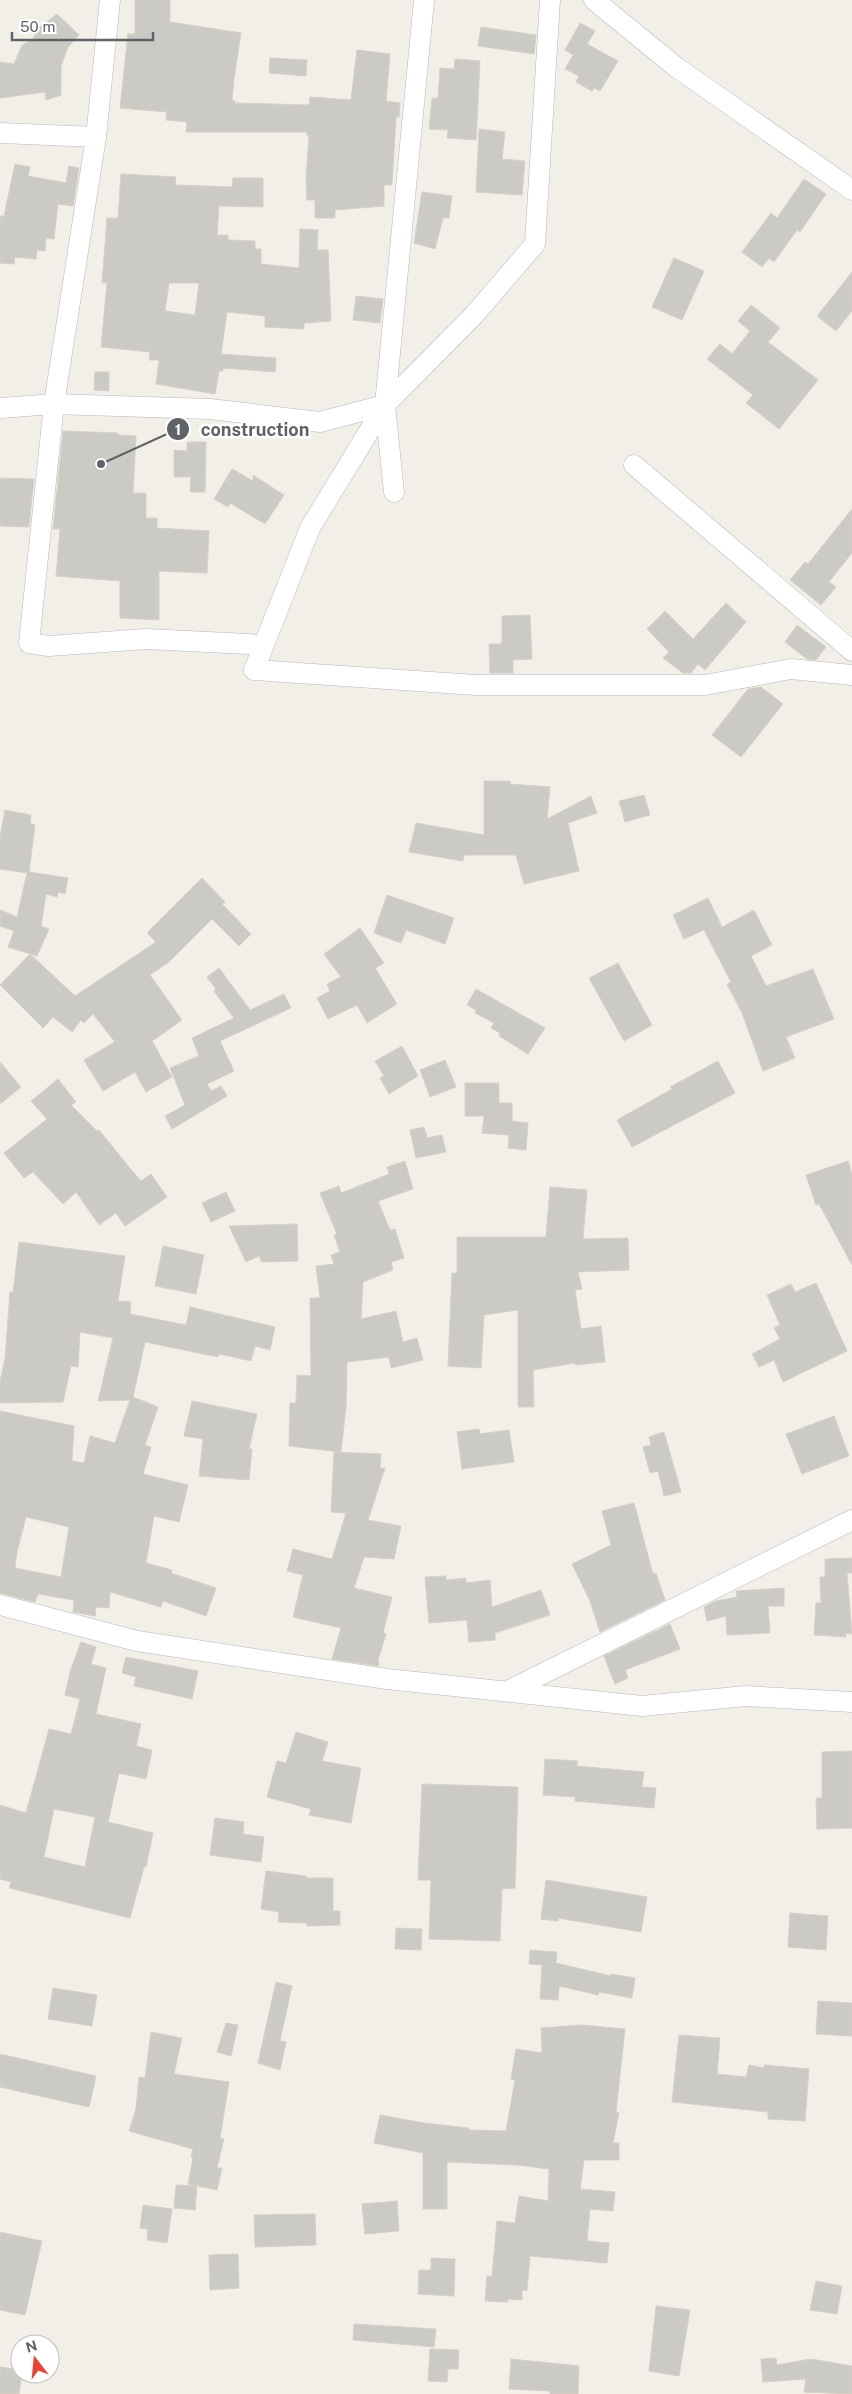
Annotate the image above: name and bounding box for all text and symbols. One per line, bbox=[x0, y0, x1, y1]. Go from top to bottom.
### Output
scale bar bbox=[12, 10, 154, 42]
text: 50 m bbox=[20, 18, 55, 35]
callout: construction bbox=[166, 413, 320, 446]
text: construction bbox=[201, 419, 309, 440]
text: 1 bbox=[175, 421, 181, 438]
north arrow bbox=[10, 2334, 60, 2384]
text: N bbox=[24, 2337, 39, 2356]

